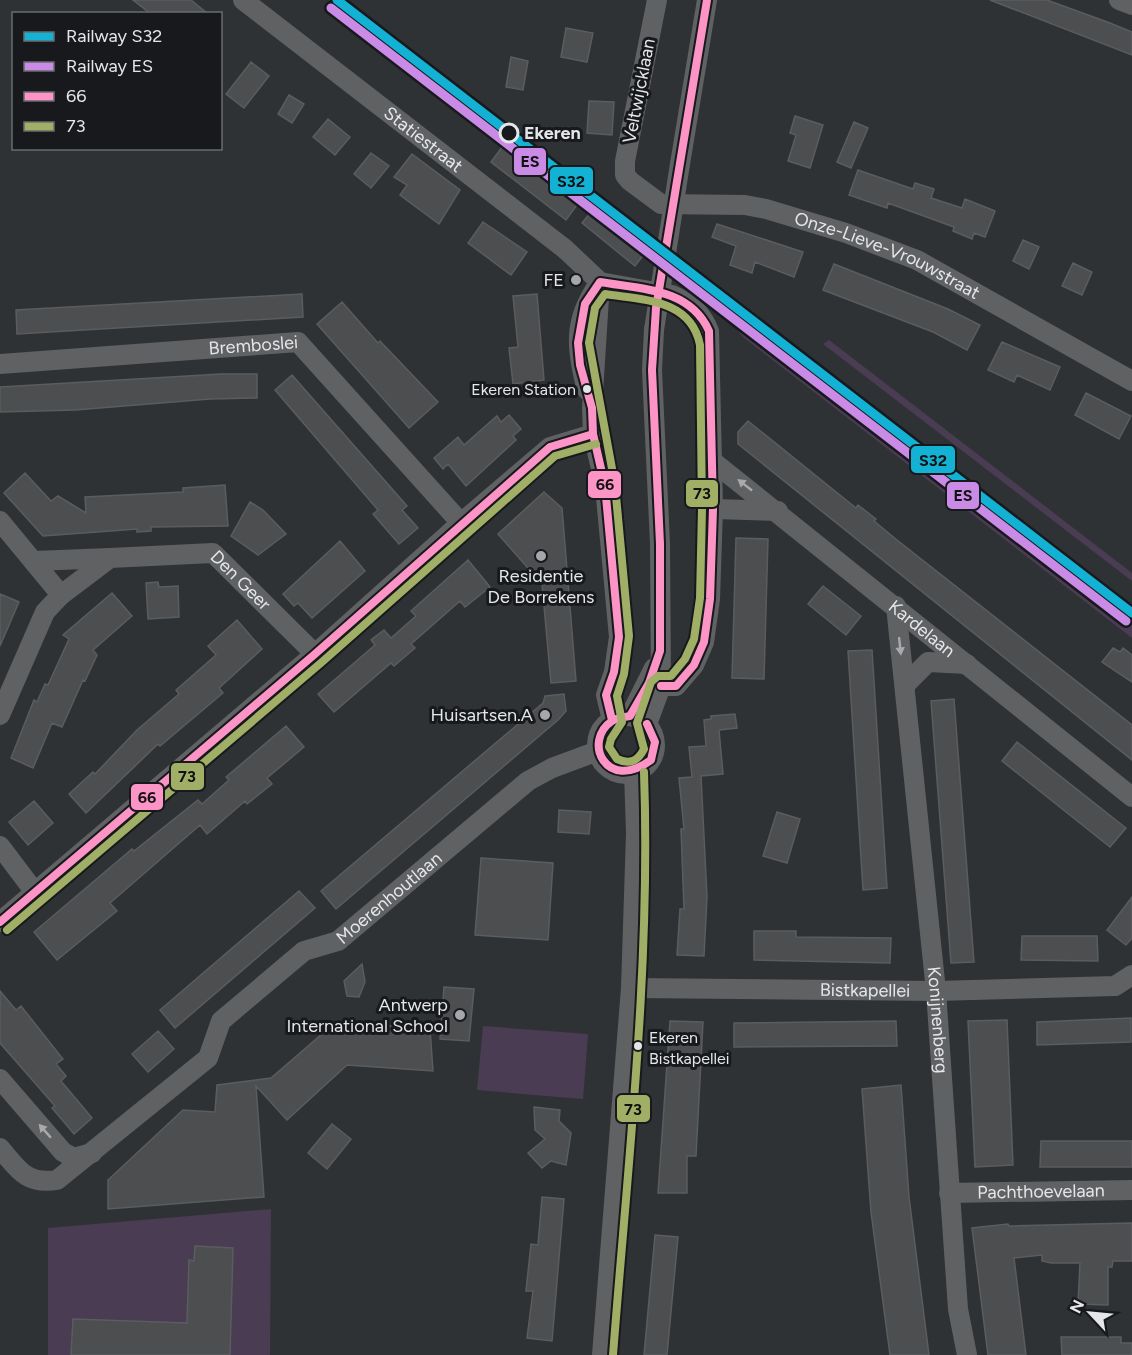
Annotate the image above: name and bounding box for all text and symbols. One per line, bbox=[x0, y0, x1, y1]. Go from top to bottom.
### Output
legend bbox=[12, 12, 222, 150]
text: Railway S32 bbox=[66, 25, 162, 47]
street label: Veltwijcklaan bbox=[618, 37, 660, 145]
text: Railway ES bbox=[66, 55, 153, 77]
text: 66 bbox=[66, 85, 86, 107]
street label: Statiestraat bbox=[379, 102, 468, 177]
text: 73 bbox=[66, 115, 85, 137]
place label: Ekeren bbox=[524, 122, 581, 144]
marker: Ekeren bbox=[499, 123, 519, 143]
line badge: ES bbox=[513, 147, 547, 176]
text: ES bbox=[520, 152, 540, 171]
line badge: S32 bbox=[549, 166, 594, 195]
text: S32 bbox=[557, 172, 585, 191]
street label: Onze-Lieve-Vrouwstraat bbox=[792, 207, 984, 304]
place label: FE bbox=[544, 269, 564, 291]
marker: FE bbox=[569, 273, 583, 287]
street label: Bremboslei bbox=[208, 331, 299, 360]
place label: Ekeren Station bbox=[471, 380, 576, 399]
marker: Ekeren Station bbox=[581, 383, 593, 395]
line badge: S32 bbox=[910, 445, 956, 474]
text: S32 bbox=[919, 451, 947, 470]
line badge: 66 bbox=[587, 470, 622, 499]
text: 66 bbox=[596, 475, 614, 494]
line badge: 73 bbox=[685, 479, 719, 508]
one-way arrow bbox=[737, 479, 753, 492]
line badge: ES bbox=[946, 481, 980, 510]
text: 73 bbox=[693, 484, 711, 503]
text: ES bbox=[953, 486, 973, 505]
street label: Den Geer bbox=[206, 546, 275, 615]
marker: Residentie De Borrekens bbox=[534, 549, 548, 563]
place label: Residentie De Borrekens bbox=[488, 565, 594, 608]
street label: Kardelaan bbox=[884, 595, 959, 662]
one-way arrow bbox=[896, 636, 905, 655]
place label: Huisartsen.A bbox=[431, 704, 533, 726]
marker: Huisartsen.A bbox=[538, 708, 552, 722]
line badge: 73 bbox=[170, 762, 205, 791]
text: 73 bbox=[178, 767, 196, 786]
line badge: 66 bbox=[130, 783, 164, 811]
text: 66 bbox=[138, 788, 156, 807]
street label: Moerenhoutlaan bbox=[332, 847, 446, 949]
street label: Konijnenberg bbox=[923, 965, 953, 1074]
street label: Bistkapellei bbox=[820, 979, 910, 1002]
place label: Antwerp International School bbox=[286, 994, 448, 1037]
marker: Antwerp International School bbox=[453, 1008, 467, 1022]
place label: Ekeren Bistkapellei bbox=[649, 1028, 729, 1068]
marker: Ekeren Bistkapellei bbox=[632, 1040, 644, 1052]
line badge: 73 bbox=[616, 1094, 651, 1123]
text: 73 bbox=[624, 1100, 642, 1119]
one-way arrow bbox=[39, 1124, 52, 1139]
street label: Pachthoevelaan bbox=[977, 1179, 1105, 1204]
north arrow bbox=[1060, 1283, 1120, 1343]
text: N bbox=[1066, 1297, 1088, 1316]

